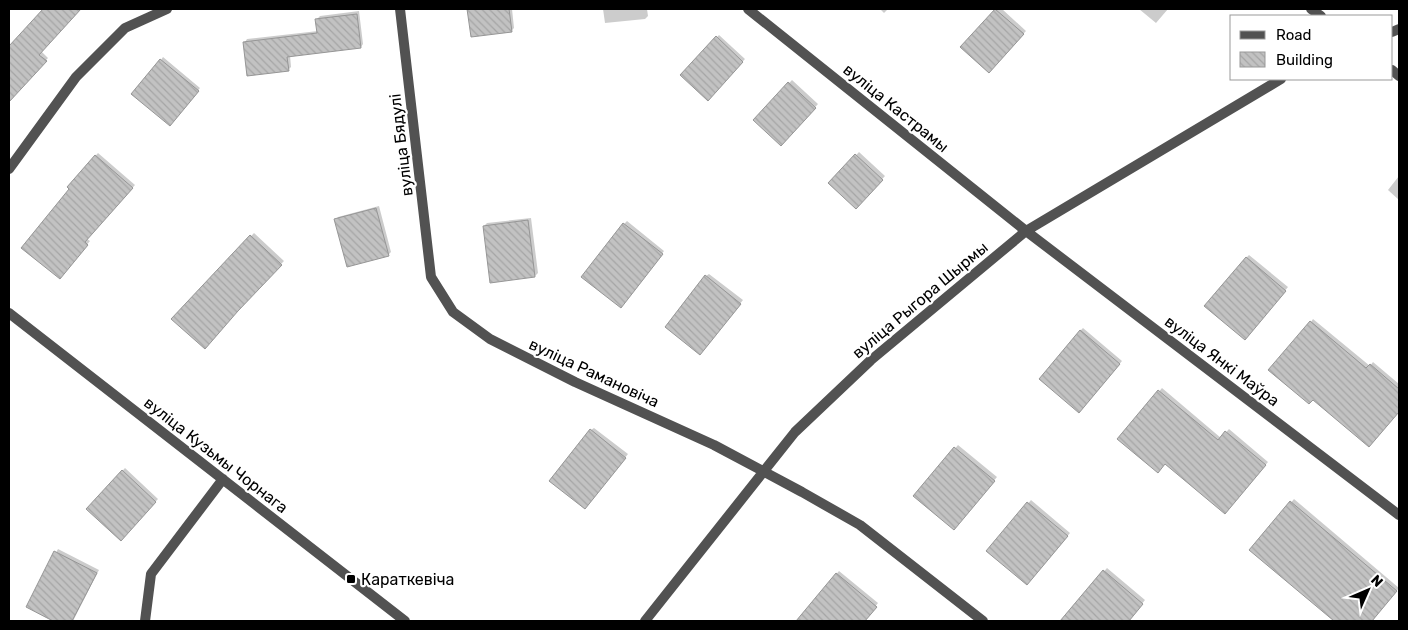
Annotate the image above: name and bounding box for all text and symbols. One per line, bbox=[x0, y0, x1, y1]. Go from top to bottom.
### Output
legend bbox=[1230, 15, 1393, 80]
text: Road bbox=[1276, 26, 1312, 44]
text: Building bbox=[1276, 51, 1333, 69]
street label: вуліца Кастрамы bbox=[840, 60, 952, 156]
street label: вуліца Бядулі bbox=[385, 93, 417, 197]
street label: вуліца Рыгора Шырмы bbox=[848, 238, 992, 362]
street label: вуліца Янкі Маўра bbox=[1161, 312, 1283, 410]
street label: вуліца Рамановіча bbox=[526, 335, 662, 411]
street label: вуліца Кузьмы Чорнага bbox=[140, 393, 292, 517]
north arrow bbox=[1343, 565, 1393, 615]
place label: Караткевіча bbox=[361, 570, 454, 589]
text: N bbox=[1367, 572, 1386, 591]
marker: Караткевіча bbox=[345, 573, 357, 585]

